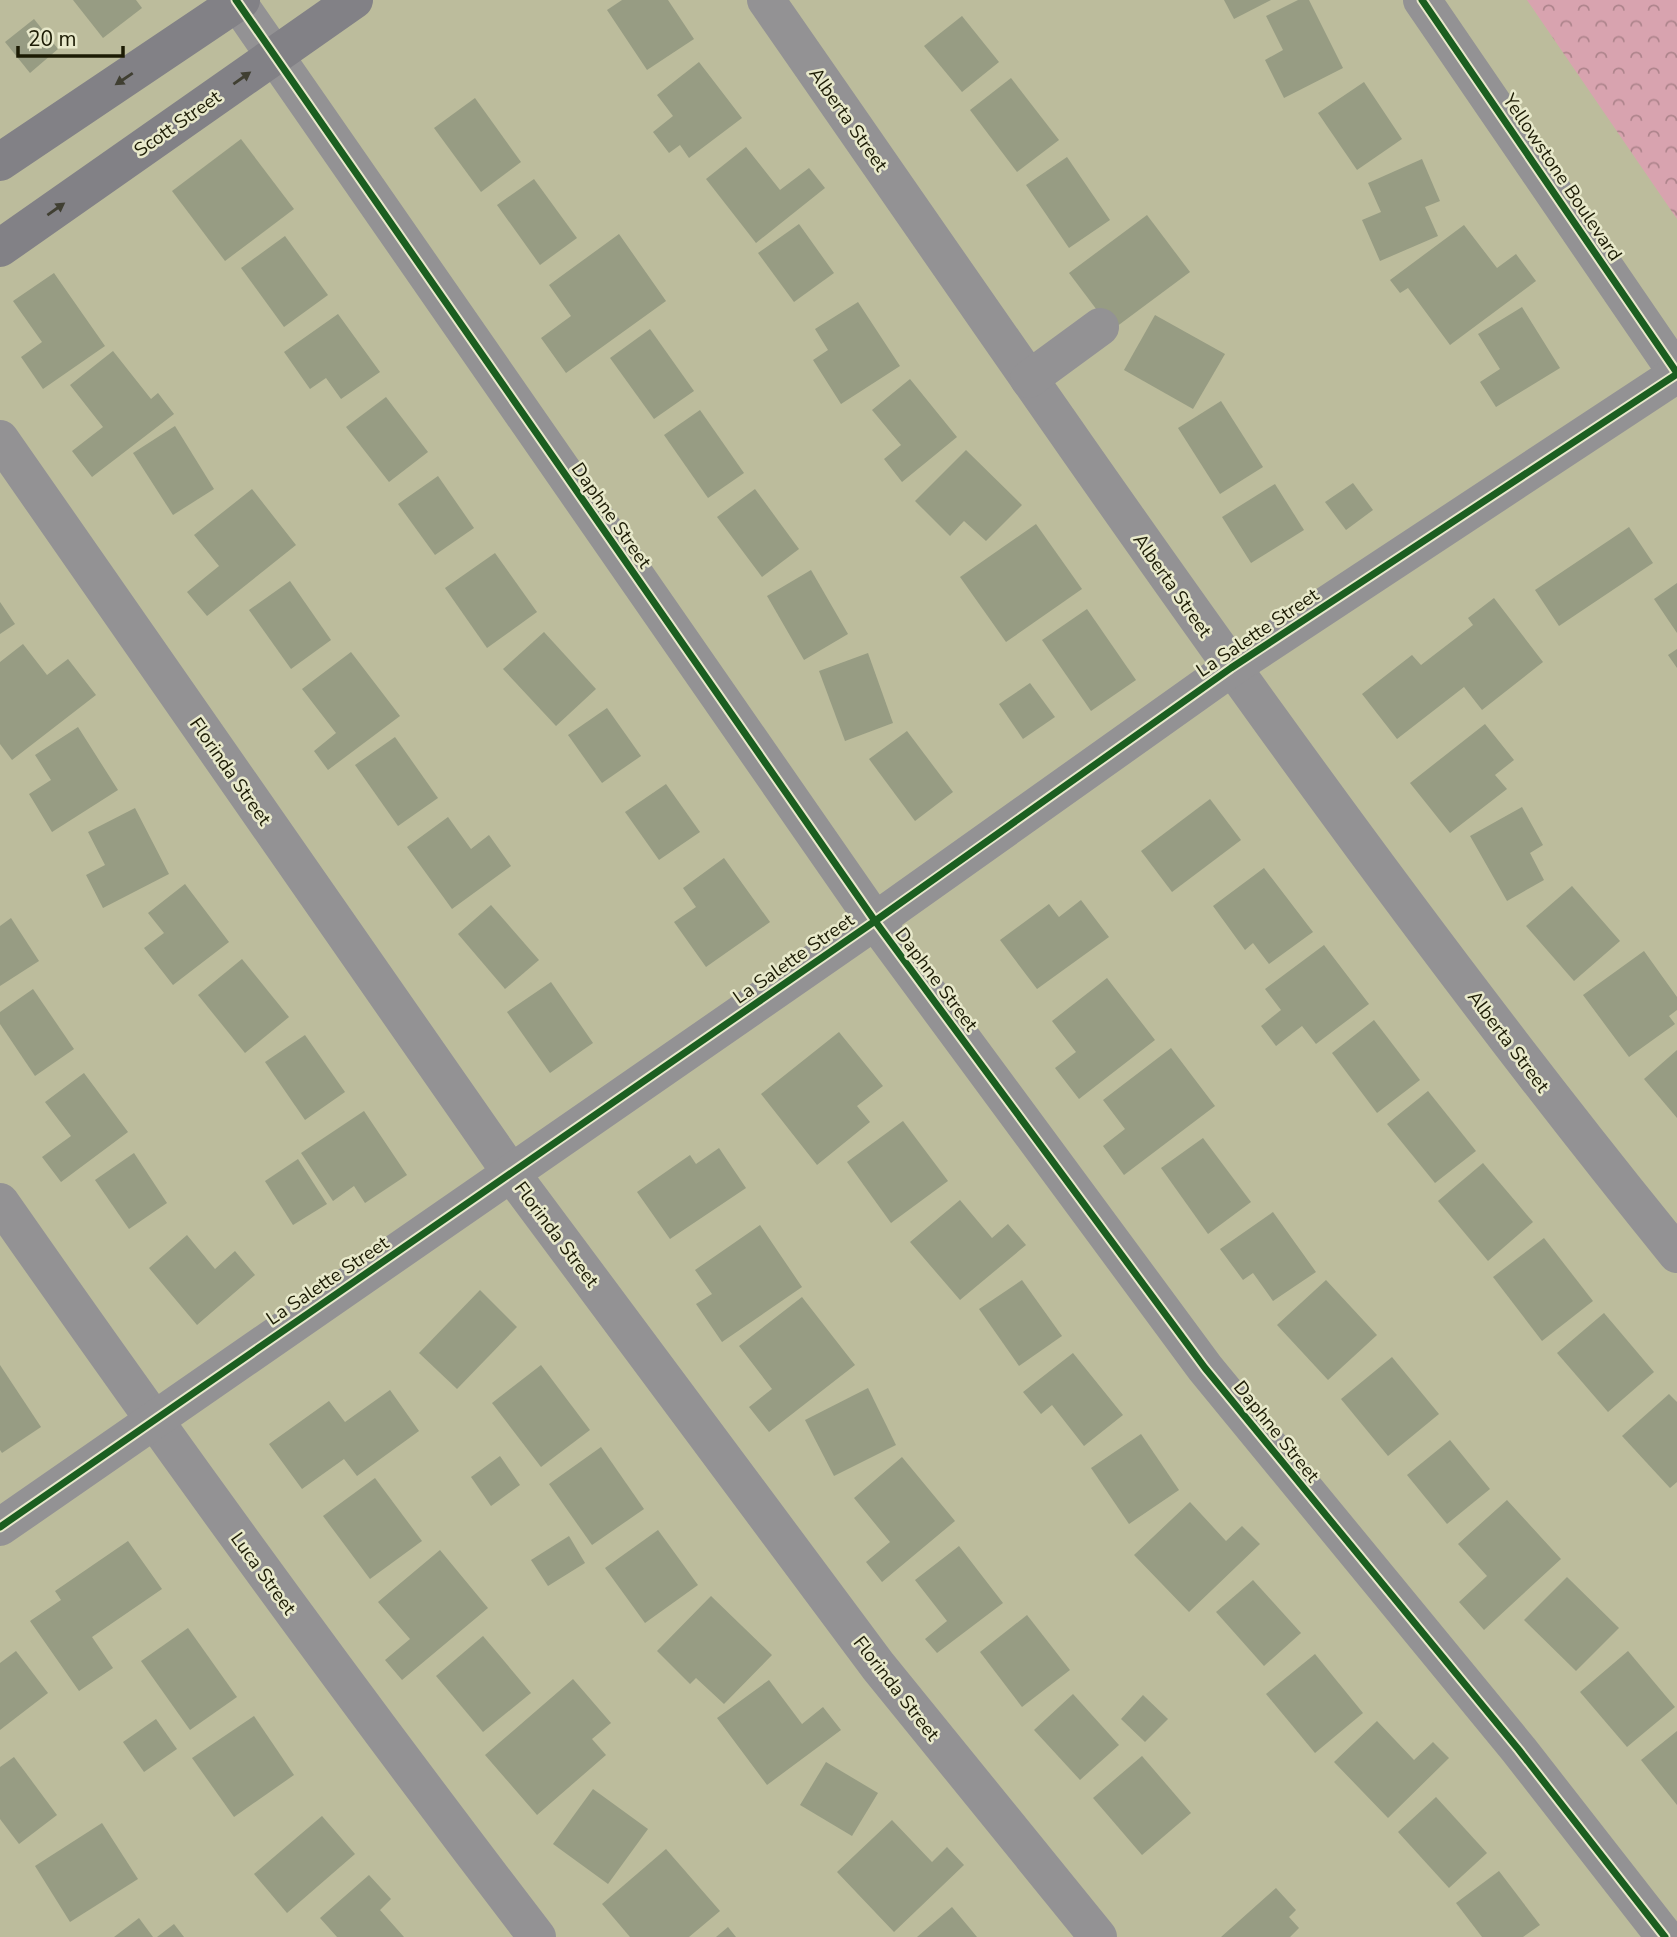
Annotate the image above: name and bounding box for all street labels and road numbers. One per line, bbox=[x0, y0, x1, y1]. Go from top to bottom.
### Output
street label: Alberta Street bbox=[803, 62, 894, 177]
street label: Scott Street bbox=[129, 84, 226, 163]
street label: Yellowstone Boulevard bbox=[1496, 88, 1628, 266]
street label: Daphne Street bbox=[565, 457, 657, 574]
street label: Alberta Street bbox=[1127, 528, 1218, 643]
street label: La Salette Street bbox=[1191, 582, 1324, 683]
street label: Florinda Street bbox=[183, 712, 277, 831]
street label: La Salette Street bbox=[728, 907, 860, 1010]
street label: Daphne Street bbox=[889, 922, 984, 1037]
street label: Alberta Street bbox=[1461, 985, 1555, 1098]
street label: Florinda Street bbox=[508, 1176, 605, 1293]
street label: La Salette Street bbox=[261, 1230, 394, 1331]
street label: Daphne Street bbox=[1227, 1375, 1325, 1488]
street label: Luca Street bbox=[224, 1527, 302, 1620]
street label: Florinda Street bbox=[847, 1631, 946, 1747]

